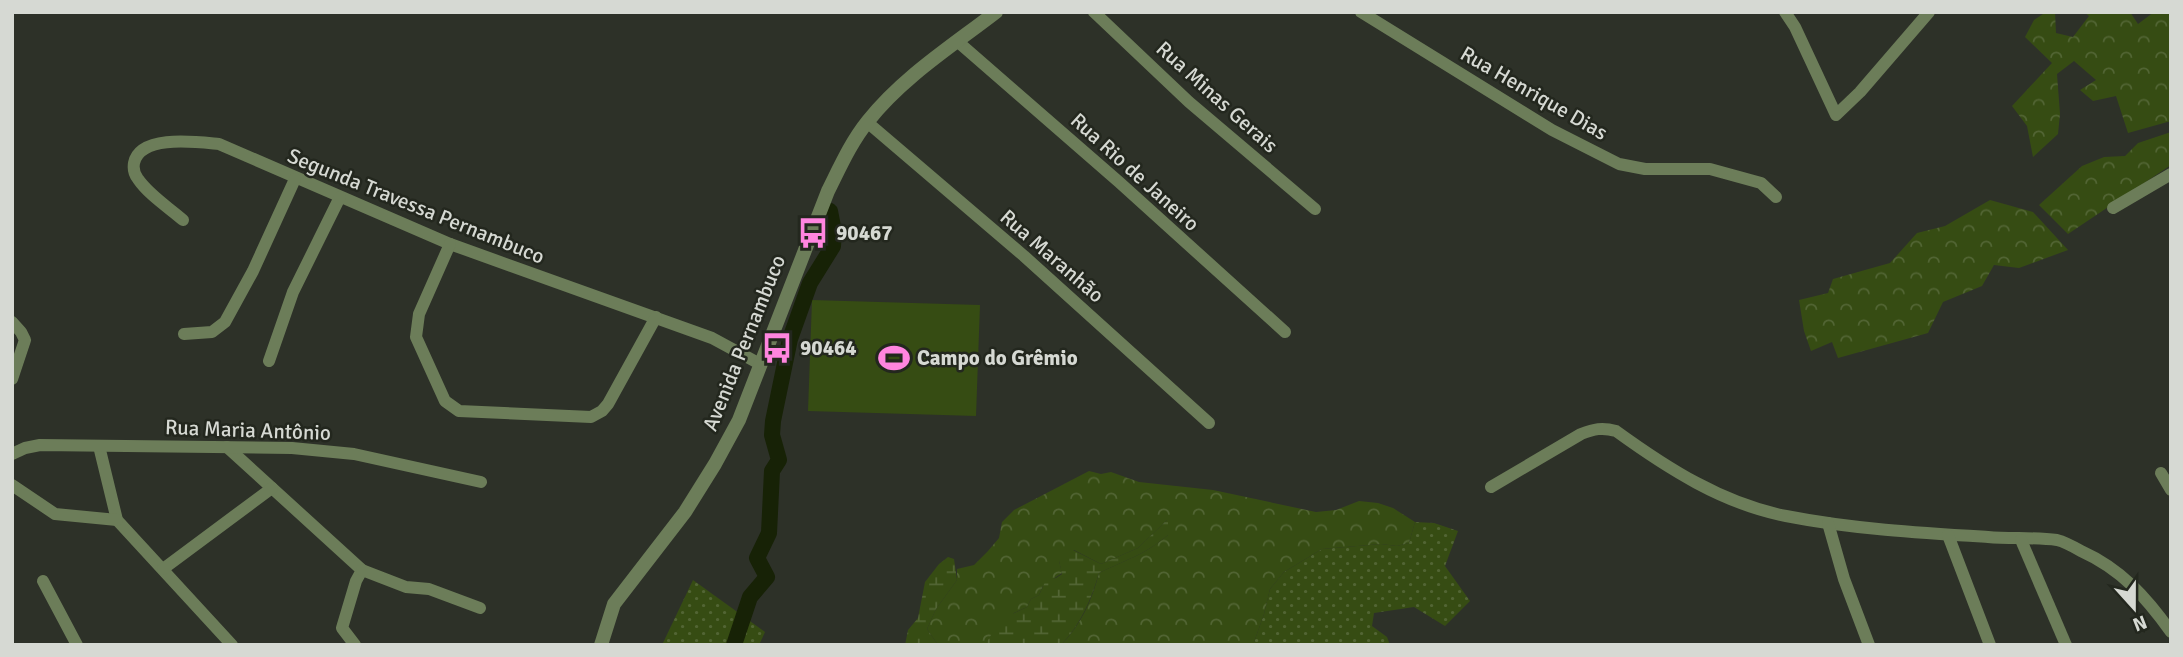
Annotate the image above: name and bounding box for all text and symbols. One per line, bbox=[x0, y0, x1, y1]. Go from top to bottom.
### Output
street label: Rua Minas Gerais bbox=[1151, 36, 1283, 158]
street label: Rua Henrique Dias bbox=[1456, 40, 1612, 146]
street label: Rua Rio de Janeiro bbox=[1065, 107, 1205, 237]
street label: Segunda Travessa Pernambuco bbox=[284, 142, 548, 270]
street label: Rua Maranhão bbox=[995, 204, 1109, 308]
bus stop icon: 90467 bbox=[796, 216, 830, 250]
place label: 90467 bbox=[836, 220, 893, 246]
street label: Avenida Pernambuco bbox=[697, 251, 791, 435]
bus stop icon: 90464 bbox=[760, 331, 794, 365]
place label: 90464 bbox=[800, 335, 857, 361]
sports icon: Campo do Grêmio bbox=[877, 341, 911, 375]
place label: Campo do Grêmio bbox=[917, 345, 1078, 371]
street label: Rua Maria Antônio bbox=[165, 414, 331, 446]
north arrow bbox=[2099, 573, 2169, 643]
text: N bbox=[2129, 609, 2150, 637]

